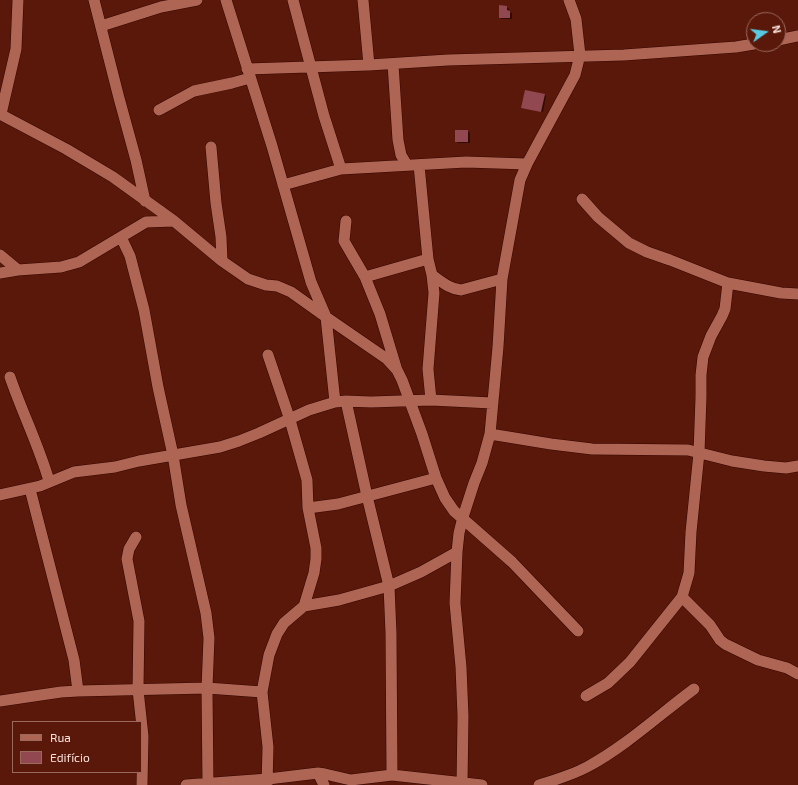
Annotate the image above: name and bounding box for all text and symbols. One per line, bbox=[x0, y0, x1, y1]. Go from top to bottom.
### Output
north arrow bbox=[746, 12, 786, 52]
text: N bbox=[770, 24, 784, 35]
legend bbox=[12, 721, 142, 773]
text: Rua bbox=[50, 730, 71, 744]
text: Edifício bbox=[50, 750, 90, 764]

